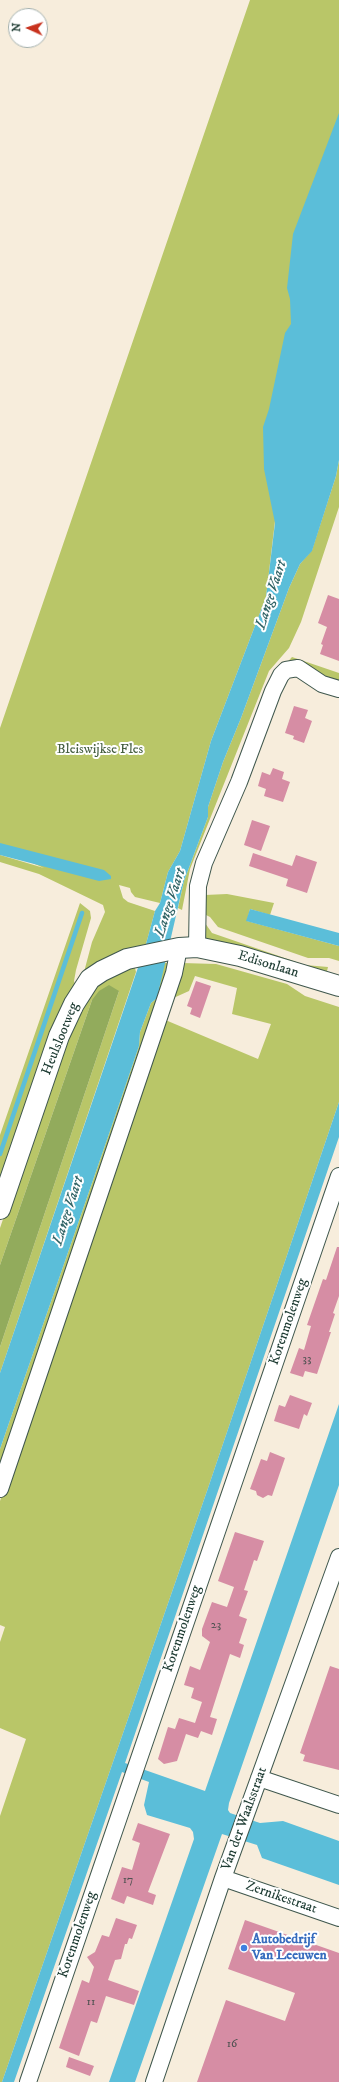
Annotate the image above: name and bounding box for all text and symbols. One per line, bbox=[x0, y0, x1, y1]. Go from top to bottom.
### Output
north arrow bbox=[8, 8, 48, 48]
text: N bbox=[10, 23, 24, 32]
water label: Lange Vaart bbox=[252, 559, 292, 631]
park label: Bleiswijkse Fles bbox=[57, 742, 143, 758]
water label: Lange Vaart bbox=[151, 867, 191, 939]
street label: Edisonlaan bbox=[236, 948, 300, 982]
street label: Heulslootweg bbox=[39, 1000, 83, 1078]
water label: Lange Vaart bbox=[49, 1175, 89, 1247]
street label: Korenmolenweg bbox=[266, 1276, 312, 1368]
house number: 33 bbox=[303, 1353, 311, 1367]
street label: Korenmolenweg bbox=[160, 1583, 206, 1675]
house number: 23 bbox=[211, 1619, 221, 1633]
street label: Van der Waalsstraat bbox=[219, 1765, 271, 1873]
house number: 17 bbox=[123, 1874, 133, 1888]
street label: Zernikestraat bbox=[243, 1878, 319, 1918]
street label: Korenmolenweg bbox=[55, 1889, 101, 1981]
place label: Autobedrijf Van Leeuwen bbox=[252, 1932, 327, 1964]
marker: Autobedrijf Van Leeuwen bbox=[239, 1943, 249, 1953]
house number: 11 bbox=[87, 1996, 95, 2010]
house number: 16 bbox=[227, 2038, 237, 2052]

